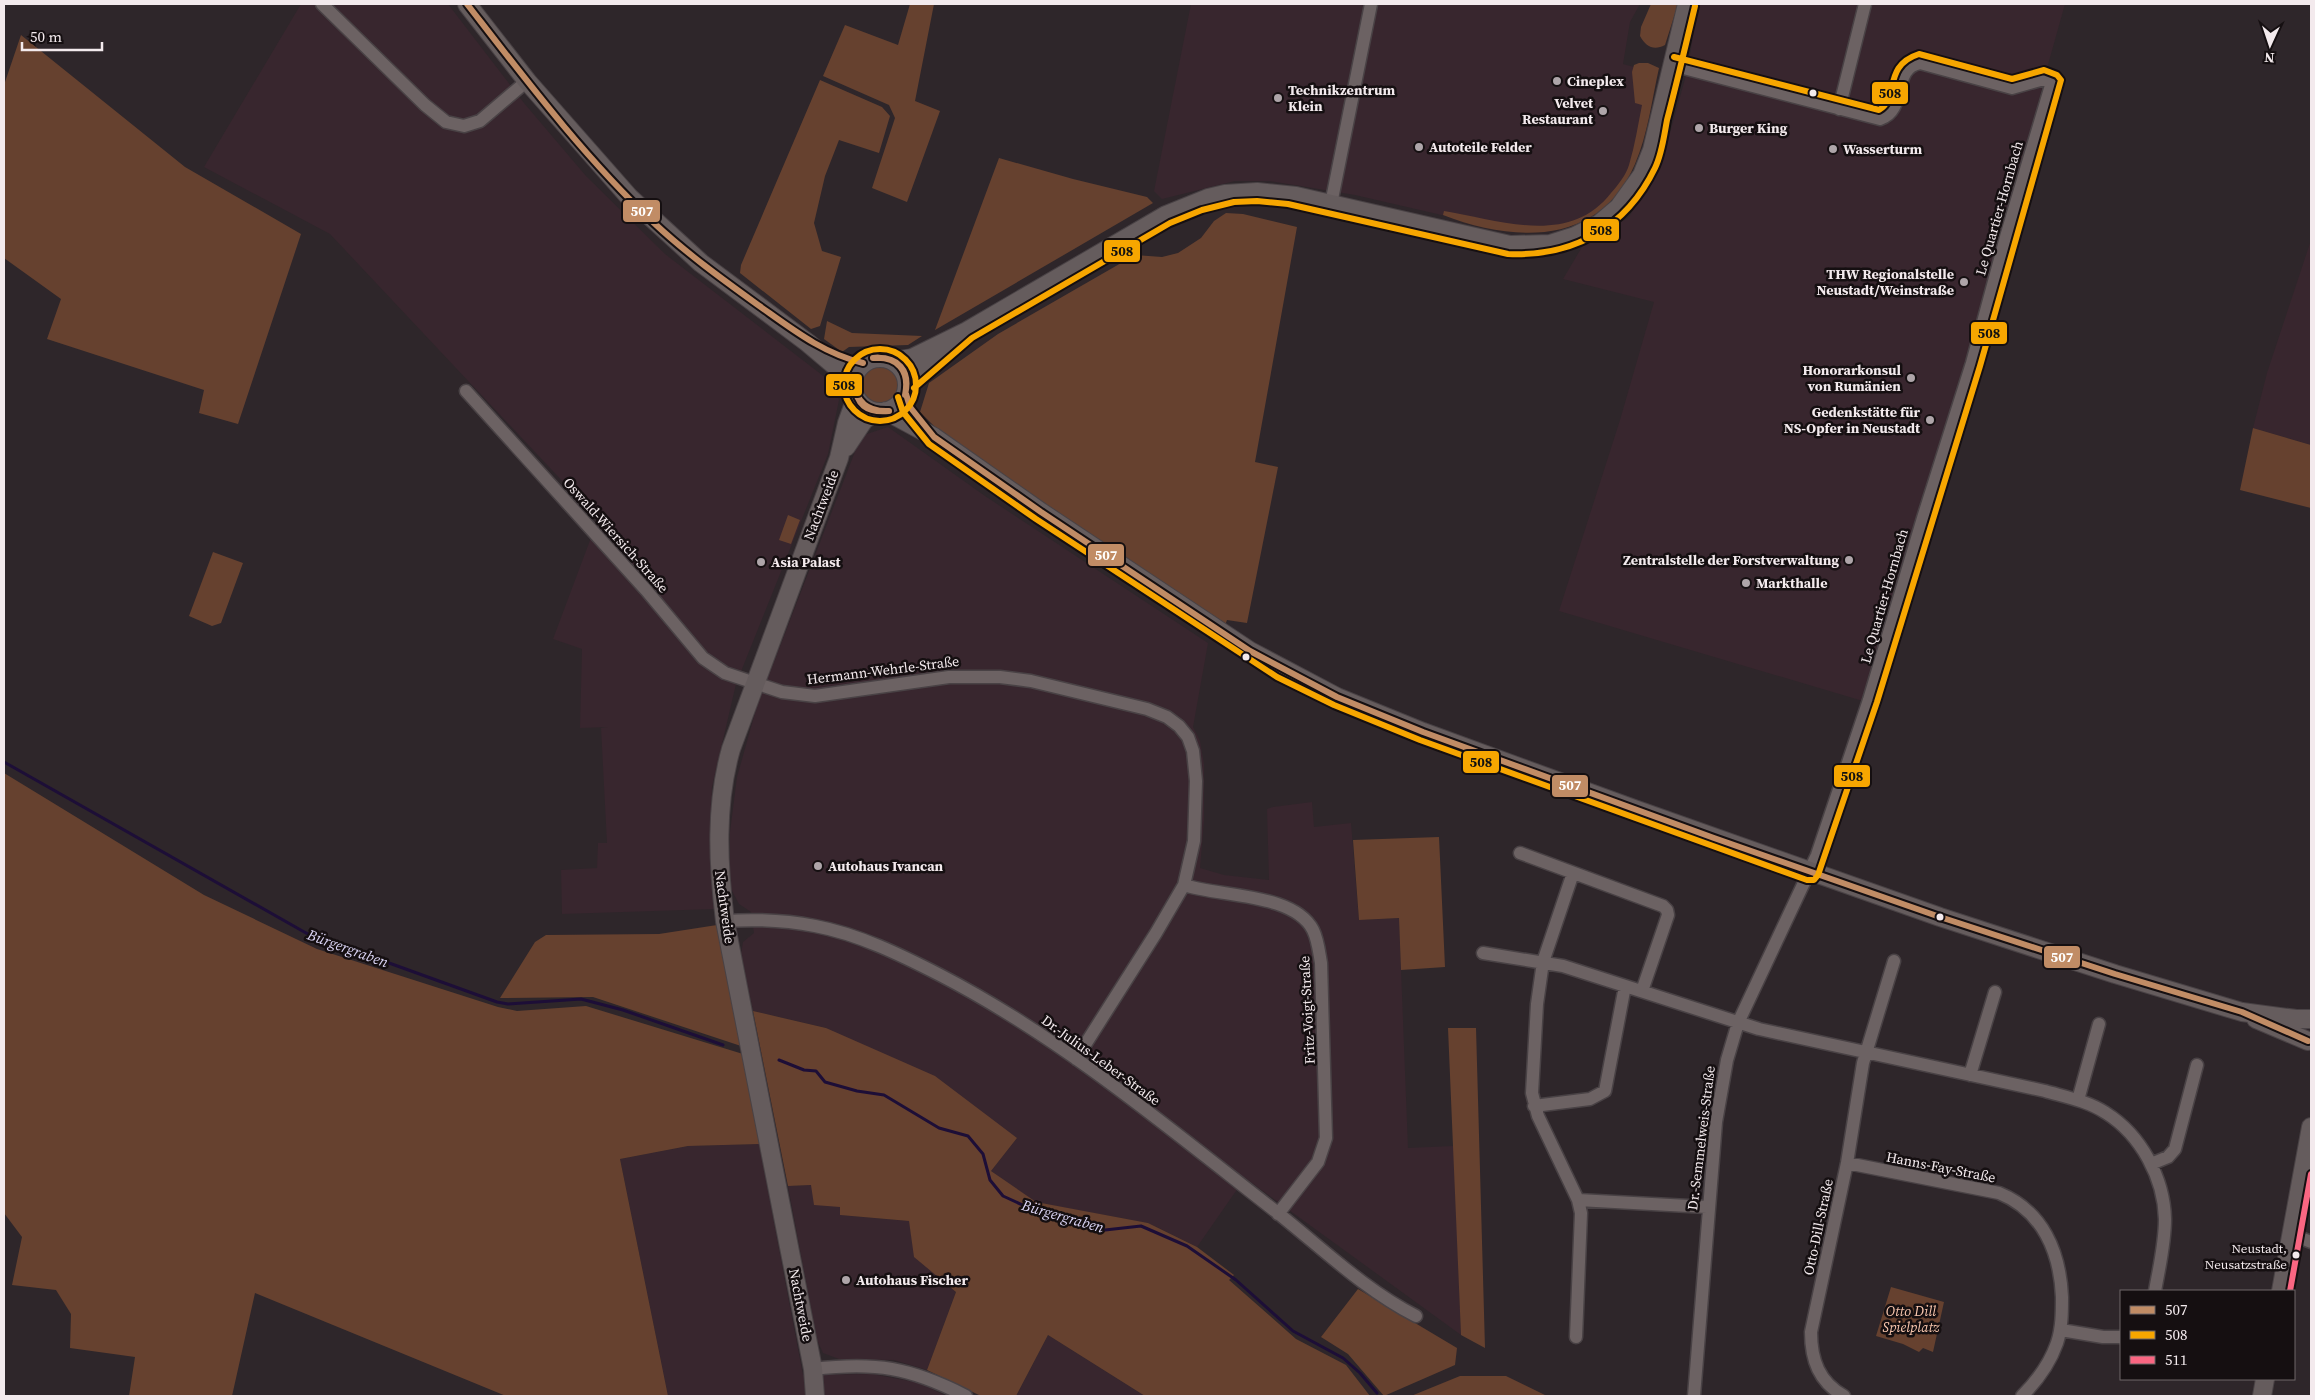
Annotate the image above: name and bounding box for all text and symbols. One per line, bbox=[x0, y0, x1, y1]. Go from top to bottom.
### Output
scale bar bbox=[22, 20, 102, 52]
north arrow bbox=[2245, 20, 2295, 70]
text: 50 m bbox=[30, 26, 62, 47]
text: N bbox=[2264, 48, 2275, 68]
place label: Cineplex bbox=[1567, 71, 1624, 91]
marker: Cineplex bbox=[1551, 75, 1563, 87]
place label: Technikzentrum Klein bbox=[1288, 80, 1395, 116]
line badge: 508 bbox=[1871, 81, 1909, 105]
text: 508 bbox=[1879, 83, 1901, 103]
unlabelled marker bbox=[1808, 88, 1818, 98]
marker: Technikzentrum Klein bbox=[1272, 92, 1284, 104]
place label: Velvet Restaurant bbox=[1522, 93, 1594, 129]
marker: Velvet Restaurant bbox=[1597, 105, 1609, 117]
place label: Burger King bbox=[1709, 118, 1788, 138]
marker: Burger King bbox=[1693, 122, 1705, 134]
place label: Autoteile Felder bbox=[1429, 137, 1532, 157]
street label: Le Quartier-Hornbach bbox=[1970, 138, 2028, 278]
place label: Wasserturm bbox=[1843, 139, 1923, 159]
marker: Autoteile Felder bbox=[1413, 141, 1425, 153]
marker: Wasserturm bbox=[1827, 143, 1839, 155]
line badge: 507 bbox=[622, 199, 661, 223]
text: 507 bbox=[631, 201, 654, 221]
line badge: 508 bbox=[1582, 218, 1620, 242]
text: 508 bbox=[1590, 220, 1612, 240]
line badge: 508 bbox=[1103, 239, 1141, 263]
text: 508 bbox=[1111, 241, 1133, 261]
place label: THW Regionalstelle Neustadt/Weinstraße bbox=[1817, 264, 1954, 300]
marker: THW Regionalstelle Neustadt/Weinstraße bbox=[1958, 276, 1970, 288]
line badge: 508 bbox=[1970, 321, 2008, 345]
text: 508 bbox=[1978, 323, 2000, 343]
place label: Honorarkonsul von Rumänien bbox=[1803, 360, 1901, 396]
marker: Honorarkonsul von Rumänien bbox=[1905, 372, 1917, 384]
line badge: 508 bbox=[825, 373, 863, 397]
text: 508 bbox=[833, 375, 855, 395]
place label: Gedenkstätte für NS-Opfer in Neustadt bbox=[1784, 402, 1921, 438]
marker: Gedenkstätte für NS-Opfer in Neustadt bbox=[1924, 414, 1936, 426]
street label: Nachtweide bbox=[798, 467, 844, 543]
street label: Oswald-Wiersich-Straße bbox=[559, 473, 673, 597]
street label: Le Quartier-Hornbach bbox=[1855, 526, 1913, 666]
line badge: 507 bbox=[1087, 543, 1125, 567]
text: 507 bbox=[1095, 545, 1118, 565]
place label: Zentralstelle der Forstverwaltung bbox=[1623, 550, 1839, 570]
place label: Asia Palast bbox=[771, 552, 842, 572]
marker: Zentralstelle der Forstverwaltung bbox=[1843, 554, 1855, 566]
marker: Asia Palast bbox=[755, 556, 767, 568]
place label: Markthalle bbox=[1756, 573, 1827, 593]
marker: Markthalle bbox=[1740, 577, 1752, 589]
street label: Hermann-Wehrle-Straße bbox=[806, 651, 960, 689]
unlabelled marker bbox=[1241, 652, 1251, 662]
line badge: 508 bbox=[1462, 750, 1500, 774]
text: 508 bbox=[1470, 752, 1492, 772]
line badge: 508 bbox=[1833, 764, 1871, 788]
text: 508 bbox=[1841, 766, 1863, 786]
line badge: 507 bbox=[1551, 774, 1589, 798]
text: 507 bbox=[1559, 775, 1582, 795]
place label: Autohaus Ivancan bbox=[828, 856, 944, 876]
marker: Autohaus Ivancan bbox=[812, 860, 824, 872]
street label: Nachtweide bbox=[710, 869, 740, 945]
unlabelled marker bbox=[1935, 912, 1945, 922]
water label: Bürgergraben bbox=[304, 923, 392, 973]
line badge: 507 bbox=[2043, 945, 2081, 969]
text: 507 bbox=[2051, 947, 2074, 967]
street label: Fritz-Voigt-Straße bbox=[1294, 955, 1320, 1065]
street label: Dr.-Julius-Leber-Straße bbox=[1037, 1010, 1165, 1110]
street label: Dr.-Semmelweis-Straße bbox=[1682, 1065, 1720, 1211]
street label: Hanns-Fay-Straße bbox=[1885, 1147, 1997, 1187]
street label: Otto-Dill-Straße bbox=[1798, 1177, 1838, 1277]
water label: Bürgergraben bbox=[1018, 1194, 1107, 1238]
place label: Neustadt, Neusatzstraße bbox=[2205, 1240, 2287, 1273]
marker: Neustadt, Neusatzstraße bbox=[2291, 1250, 2301, 1260]
street label: Nachtweide bbox=[784, 1267, 818, 1343]
place label: Autohaus Fischer bbox=[856, 1270, 968, 1290]
marker: Autohaus Fischer bbox=[840, 1274, 852, 1286]
legend bbox=[2120, 1290, 2295, 1380]
text: 507 bbox=[2165, 1299, 2188, 1320]
park label: Otto Dill Spielplatz bbox=[1883, 1301, 1940, 1337]
text: 508 bbox=[2165, 1324, 2188, 1345]
text: 511 bbox=[2165, 1349, 2188, 1370]

